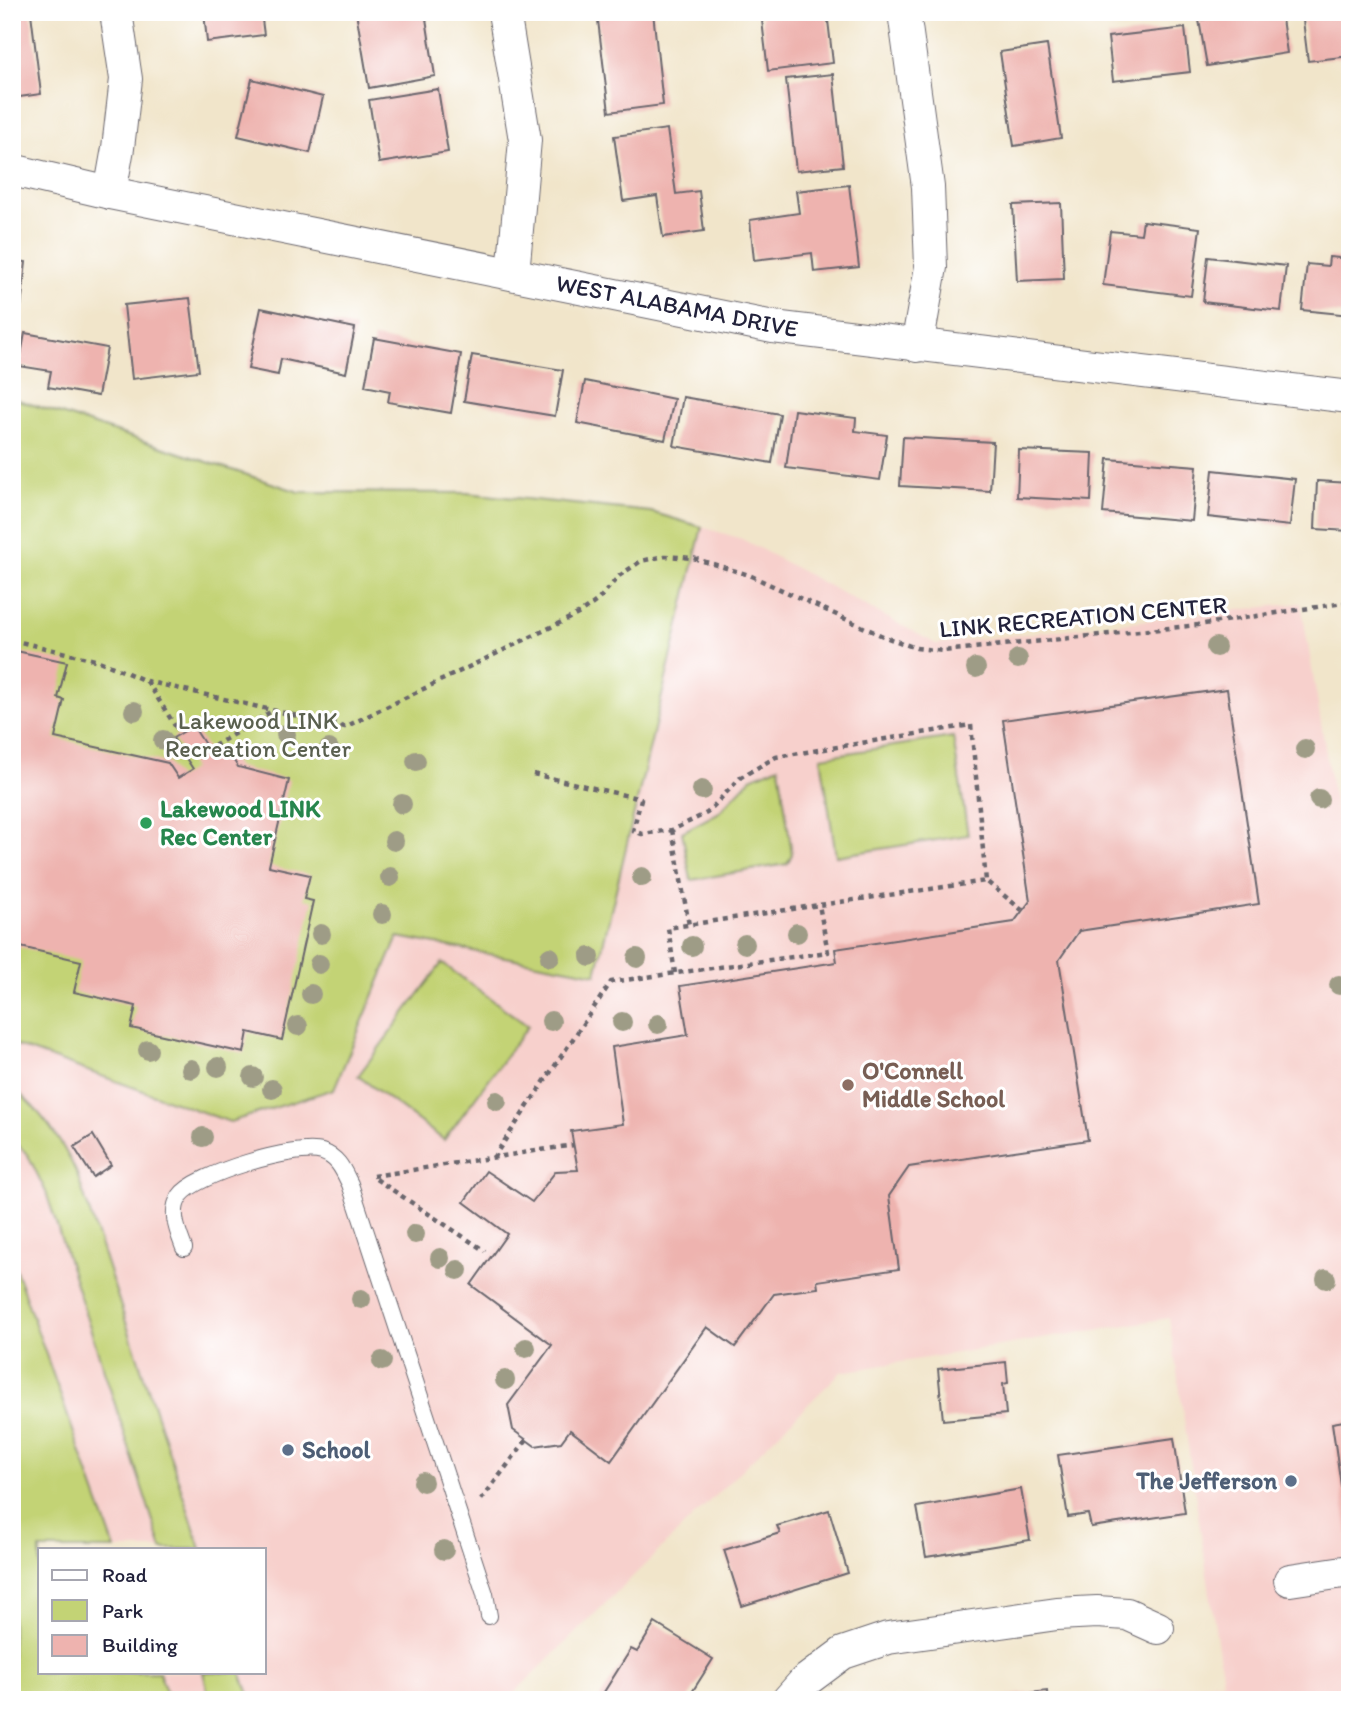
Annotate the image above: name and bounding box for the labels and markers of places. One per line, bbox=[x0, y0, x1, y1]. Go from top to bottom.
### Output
place label: Lakewood LINK Rec Center bbox=[160, 794, 321, 851]
marker: Lakewood LINK Rec Center bbox=[138, 815, 154, 831]
place label: O'Connell Middle School bbox=[862, 1056, 1005, 1113]
marker: O'Connell Middle School bbox=[840, 1077, 856, 1093]
place label: School bbox=[302, 1435, 370, 1464]
marker: School bbox=[280, 1442, 296, 1458]
place label: The Jefferson bbox=[1135, 1466, 1277, 1495]
marker: The Jefferson bbox=[1283, 1473, 1299, 1489]

